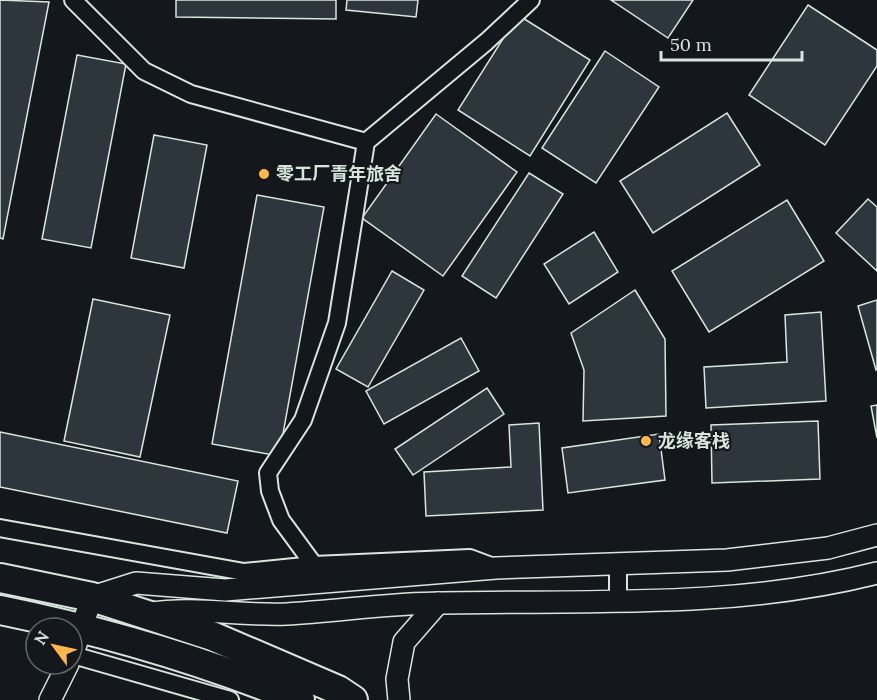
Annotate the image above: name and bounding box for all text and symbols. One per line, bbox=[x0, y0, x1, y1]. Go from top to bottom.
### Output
scale bar bbox=[661, 24, 802, 62]
text: 50 m bbox=[670, 33, 712, 56]
place label: 零工厂青年旅舍 bbox=[276, 162, 402, 185]
marker: 零工厂青年旅舍 bbox=[257, 167, 271, 181]
place label: 龙缘客栈 bbox=[658, 429, 730, 452]
marker: 龙缘客栈 bbox=[639, 434, 653, 448]
north arrow bbox=[24, 616, 84, 676]
text: N bbox=[30, 627, 53, 648]

